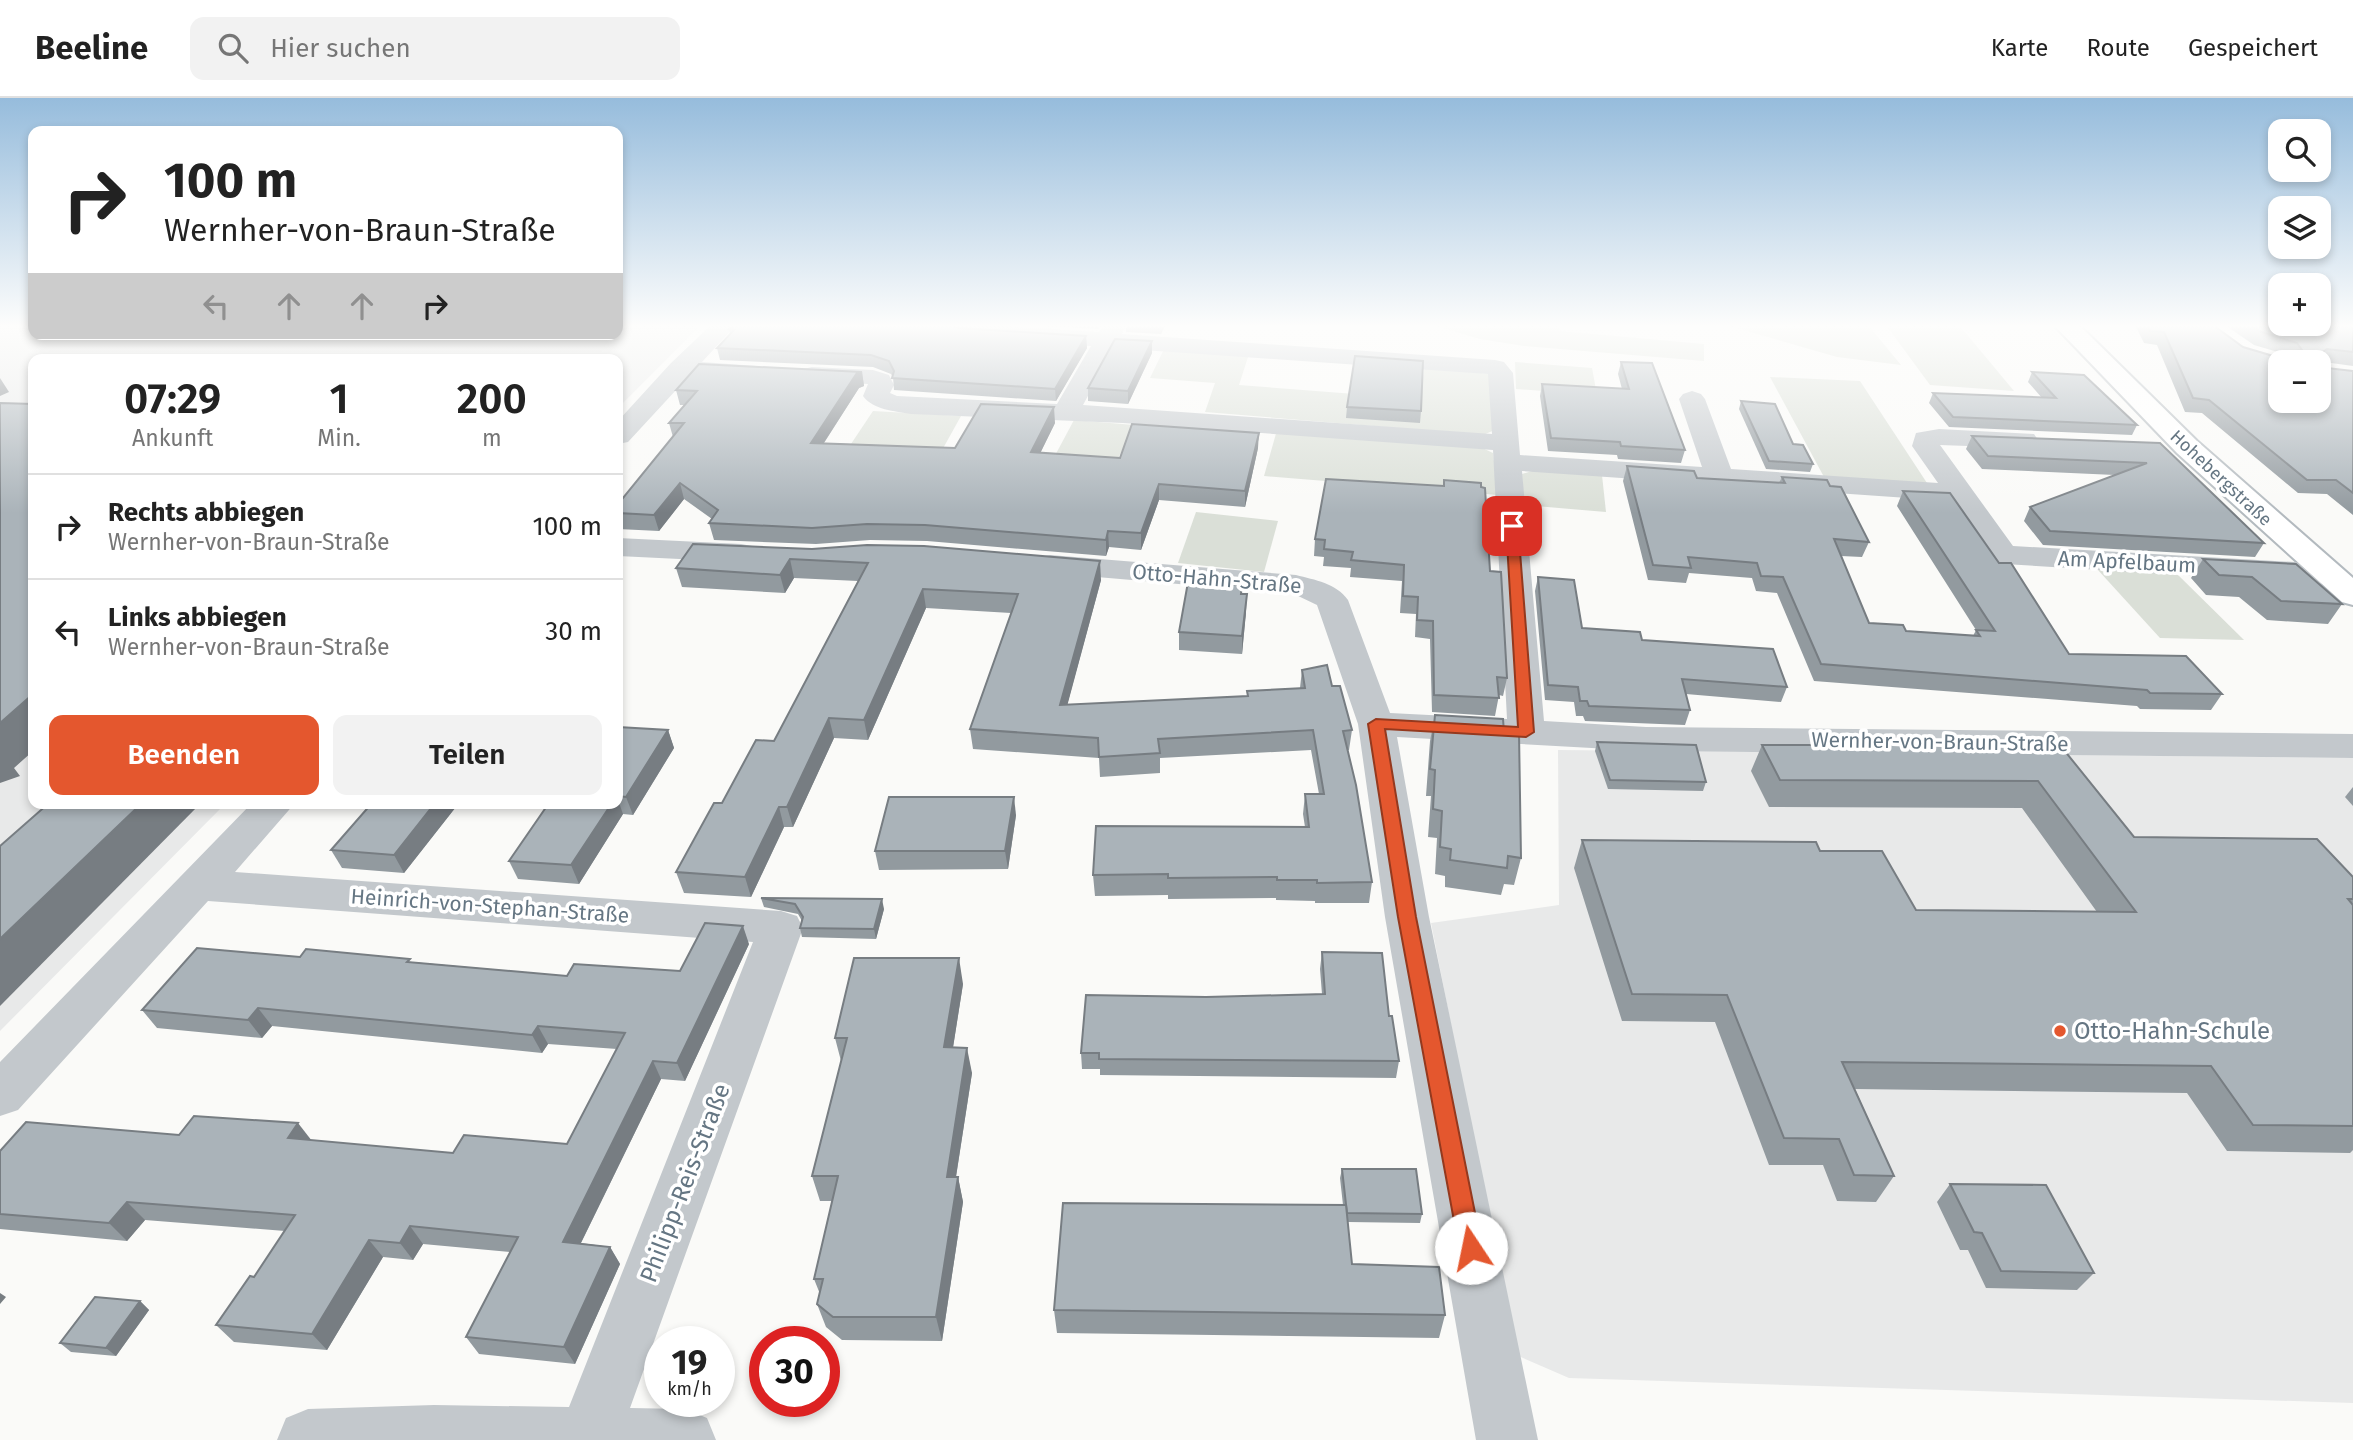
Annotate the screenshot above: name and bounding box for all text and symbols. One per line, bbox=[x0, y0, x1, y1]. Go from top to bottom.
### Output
search box bbox=[190, 17, 680, 80]
text: Beeline bbox=[35, 28, 148, 68]
icon: search bbox=[214, 29, 252, 67]
text: Hier suchen bbox=[270, 33, 411, 64]
text: Karte bbox=[1991, 34, 2048, 62]
text: Route bbox=[2086, 34, 2150, 62]
text: Gespeichert bbox=[2188, 34, 2318, 62]
map controls bbox=[2268, 119, 2331, 413]
button: search bbox=[2268, 119, 2331, 182]
text: 100 m bbox=[164, 151, 297, 210]
icon: right bbox=[49, 154, 140, 245]
button: layers bbox=[2268, 196, 2331, 259]
text: Wernher-von-Braun-Straße bbox=[164, 211, 556, 249]
button: + bbox=[2268, 273, 2331, 336]
icon: left bbox=[197, 287, 235, 325]
icon: ahead bbox=[270, 287, 308, 325]
icon: ahead bbox=[343, 287, 381, 325]
icon: right bbox=[416, 287, 454, 325]
button: − bbox=[2268, 350, 2331, 413]
text: 07:29 bbox=[124, 374, 221, 424]
text: 1 bbox=[329, 374, 349, 424]
text: 200 bbox=[457, 374, 527, 424]
text: Ankunft bbox=[132, 424, 213, 452]
text: Min. bbox=[317, 424, 361, 452]
text: m bbox=[482, 424, 502, 452]
street label: Hohebergstraße bbox=[2166, 425, 2276, 531]
pin bbox=[1482, 496, 1542, 556]
text: Rechts abbiegen bbox=[108, 497, 304, 528]
icon: arrive bbox=[1493, 507, 1531, 545]
icon: right bbox=[49, 508, 87, 546]
text: 100 m bbox=[533, 511, 602, 542]
text: Wernher-von-Braun-Straße bbox=[108, 528, 390, 556]
street label: Am Apfelbaum bbox=[2057, 545, 2197, 579]
street label: Otto-Hahn-Straße bbox=[1131, 559, 1303, 599]
text: Links abbiegen bbox=[108, 602, 287, 633]
icon: left bbox=[49, 613, 87, 651]
text: 30 m bbox=[545, 616, 602, 647]
text: Wernher-von-Braun-Straße bbox=[108, 633, 390, 661]
button: Beenden bbox=[49, 715, 319, 795]
button: Teilen bbox=[333, 715, 602, 795]
street label: Wernher-von-Braun-Straße bbox=[1811, 727, 2069, 757]
street label: Heinrich-von-Stephan-Straße bbox=[350, 883, 630, 929]
place label: Otto-Hahn-Schule bbox=[2074, 1017, 2270, 1045]
marker: Otto-Hahn-Schule bbox=[2052, 1023, 2068, 1039]
street label: Philipp-Reis-Straße bbox=[634, 1080, 736, 1286]
position arrow bbox=[1434, 1211, 1508, 1285]
speed limit sign: 30 bbox=[749, 1326, 840, 1417]
text: 19 bbox=[672, 1341, 707, 1383]
text: km/h bbox=[667, 1378, 712, 1400]

